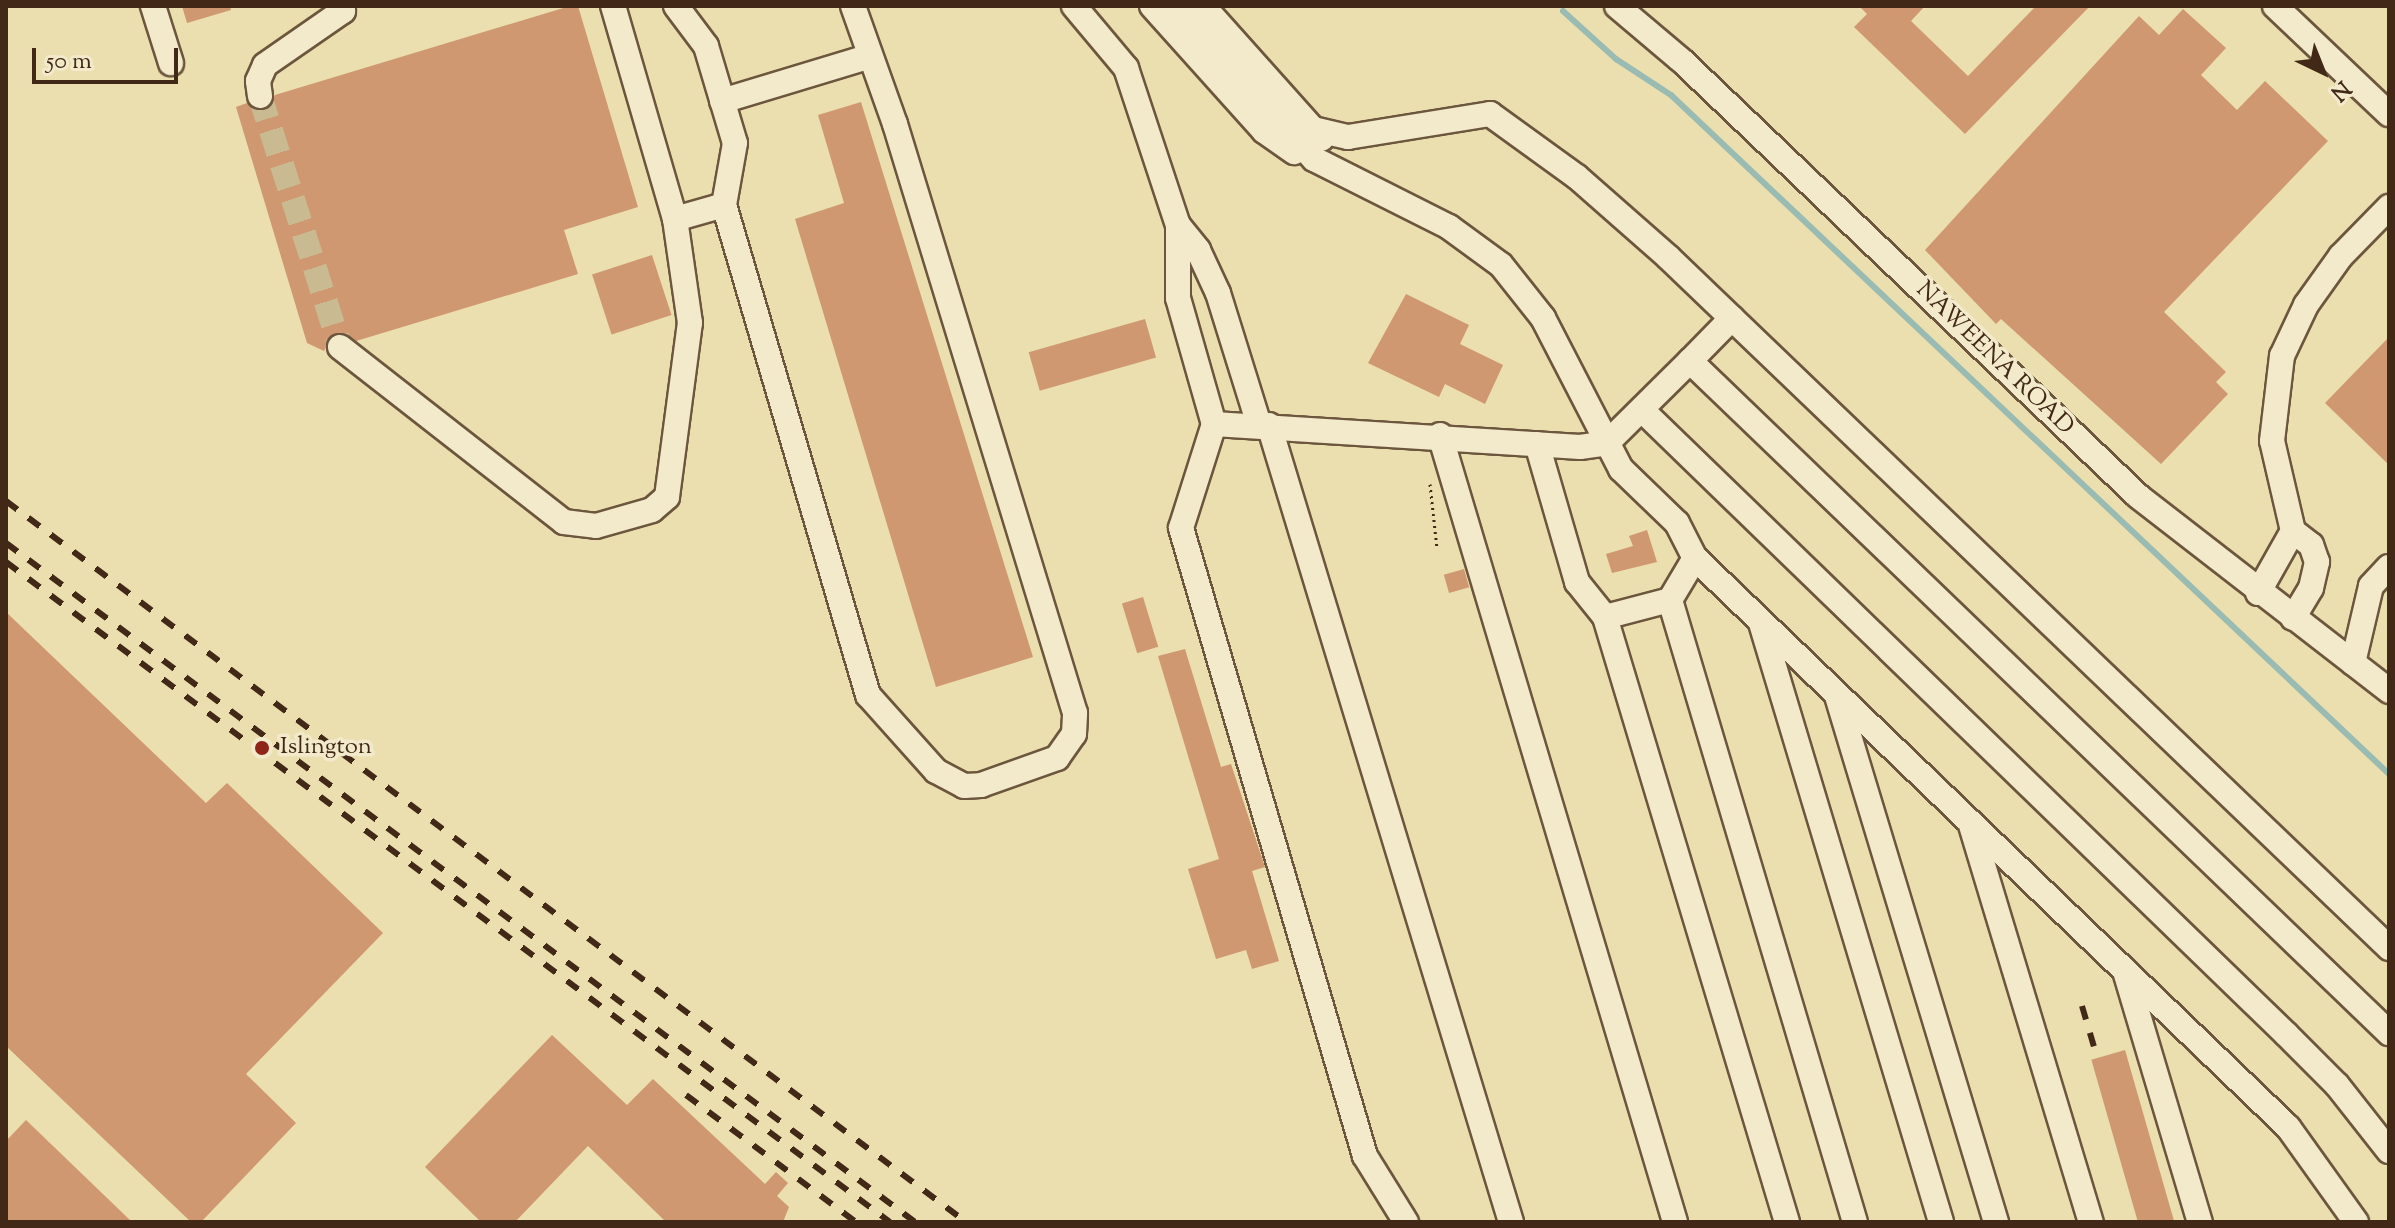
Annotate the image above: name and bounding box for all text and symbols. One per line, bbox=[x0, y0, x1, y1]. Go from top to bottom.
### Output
scale bar bbox=[36, 32, 182, 82]
north arrow bbox=[2283, 32, 2363, 112]
text: 50 m bbox=[46, 45, 92, 79]
text: N bbox=[2322, 72, 2357, 107]
street label: NAWEENA ROAD bbox=[1909, 276, 2079, 442]
place label: Islington bbox=[280, 734, 372, 762]
marker: Islington bbox=[251, 737, 273, 759]

